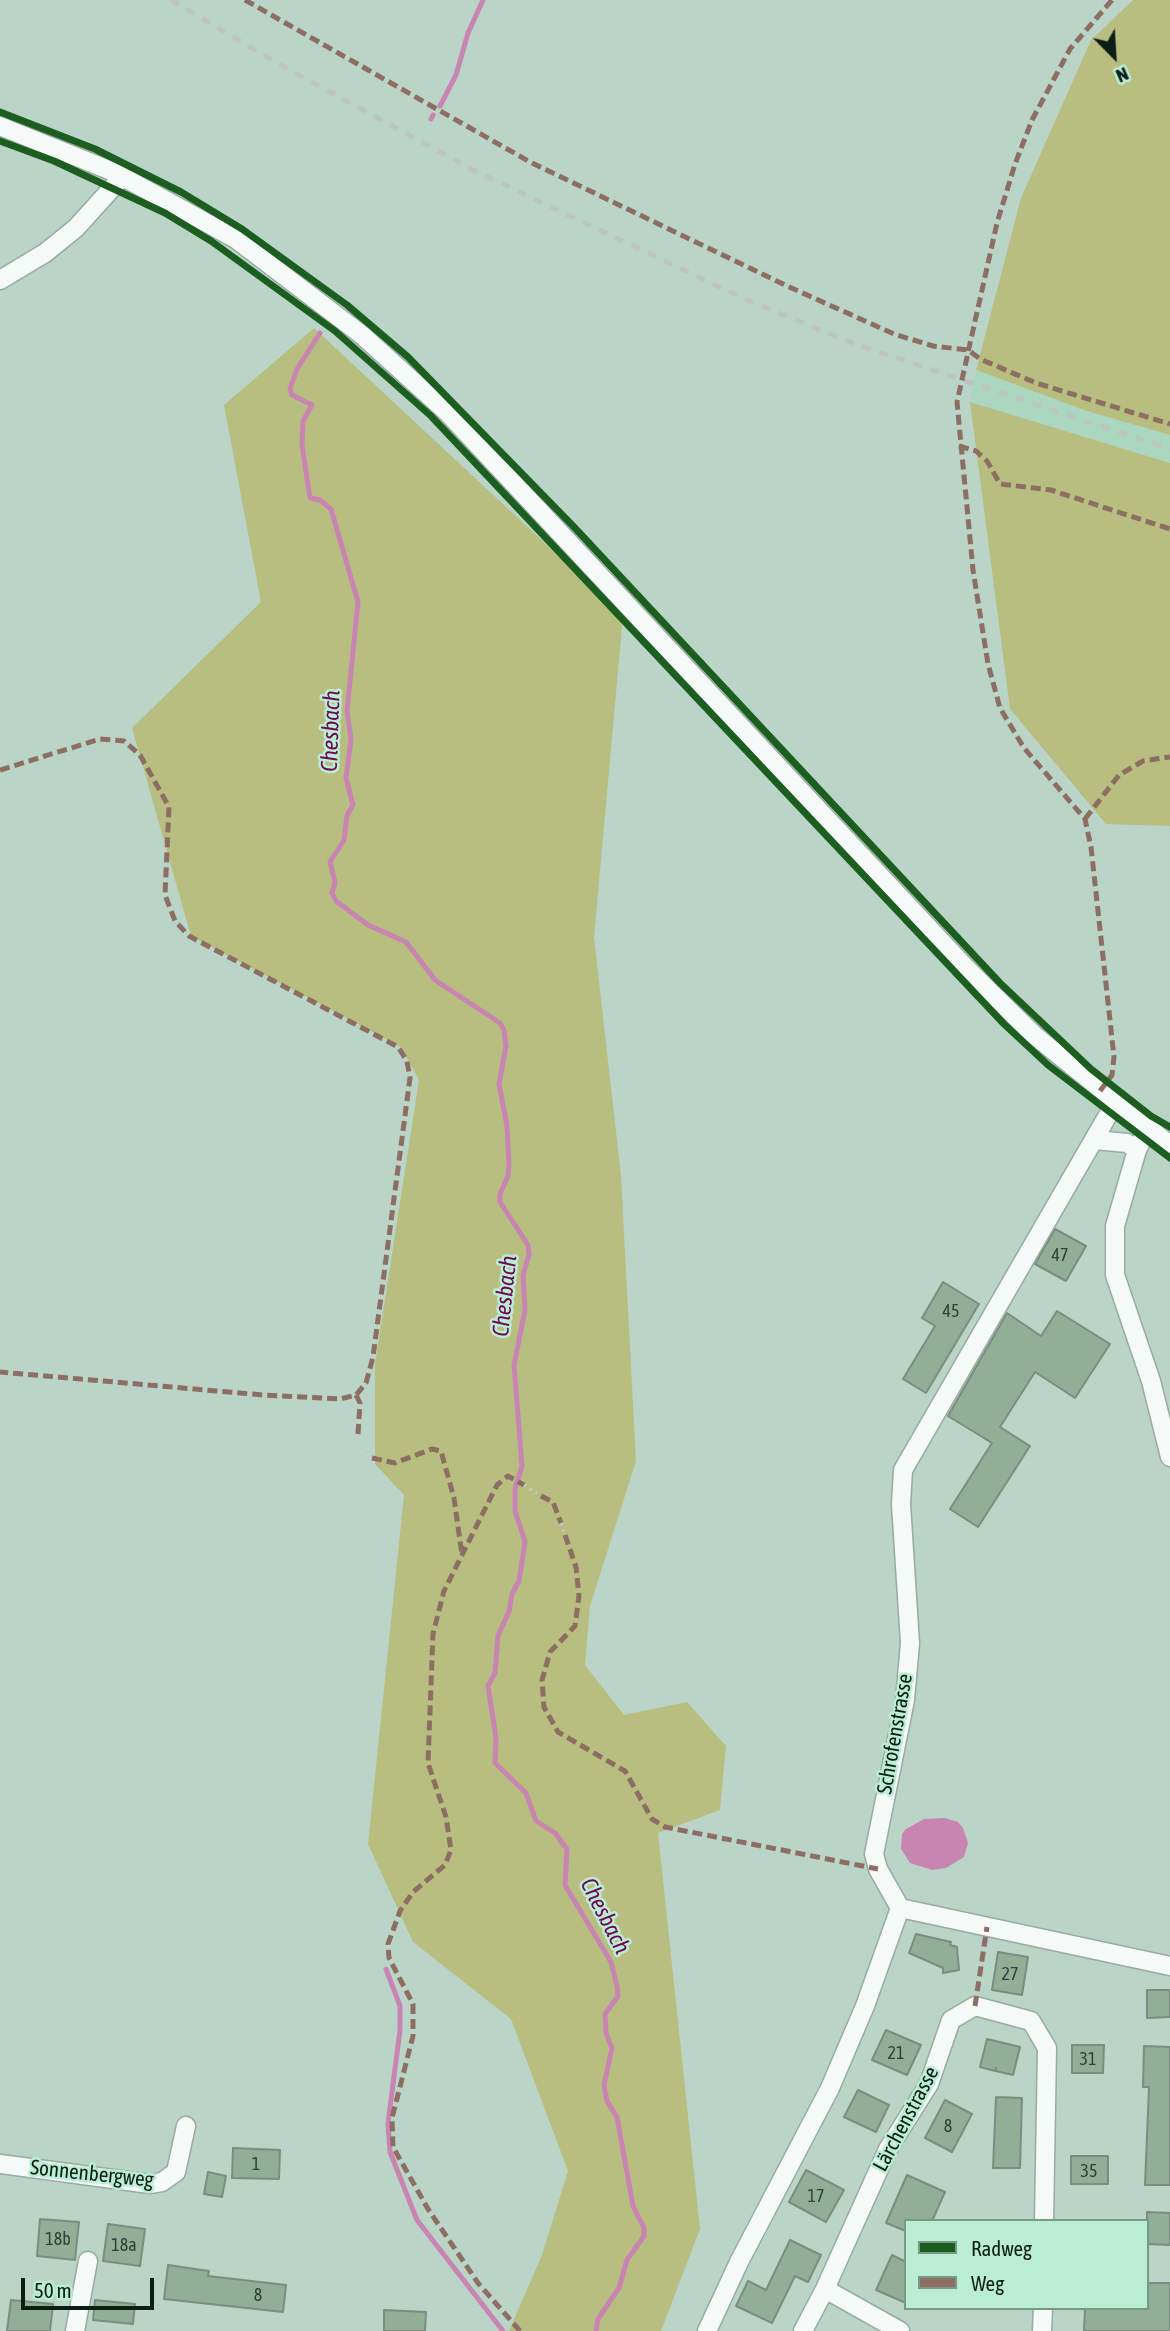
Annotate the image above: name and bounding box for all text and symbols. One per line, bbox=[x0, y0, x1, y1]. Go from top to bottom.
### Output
north arrow bbox=[1079, 21, 1149, 91]
text: N bbox=[1113, 63, 1132, 88]
water label: Chesbach bbox=[316, 690, 346, 772]
house number: 47 bbox=[1052, 1244, 1068, 1266]
water label: Chesbach bbox=[487, 1254, 523, 1338]
house number: 45 bbox=[943, 1300, 959, 1322]
street label: Schrofenstrasse bbox=[872, 1672, 918, 1796]
water label: Chesbach bbox=[574, 1874, 636, 1958]
house number: 27 bbox=[1002, 1963, 1018, 1985]
house number: 21 bbox=[888, 2042, 904, 2064]
house number: 31 bbox=[1080, 2048, 1096, 2070]
street label: Lärchenstrasse bbox=[868, 2062, 944, 2176]
house number: 8 bbox=[944, 2115, 952, 2137]
house number: 1 bbox=[252, 2153, 260, 2175]
street label: Sonnenbergweg bbox=[29, 2155, 155, 2193]
house number: 35 bbox=[1081, 2160, 1097, 2182]
house number: 17 bbox=[808, 2185, 824, 2207]
legend bbox=[904, 2219, 1149, 2310]
house number: 18b bbox=[45, 2228, 71, 2250]
house number: 18a bbox=[111, 2234, 137, 2256]
text: Radweg bbox=[971, 2236, 1032, 2260]
scale bar bbox=[24, 2264, 158, 2308]
text: Weg bbox=[971, 2271, 1004, 2295]
text: 50 m bbox=[34, 2278, 72, 2302]
house number: 8 bbox=[254, 2284, 262, 2306]

